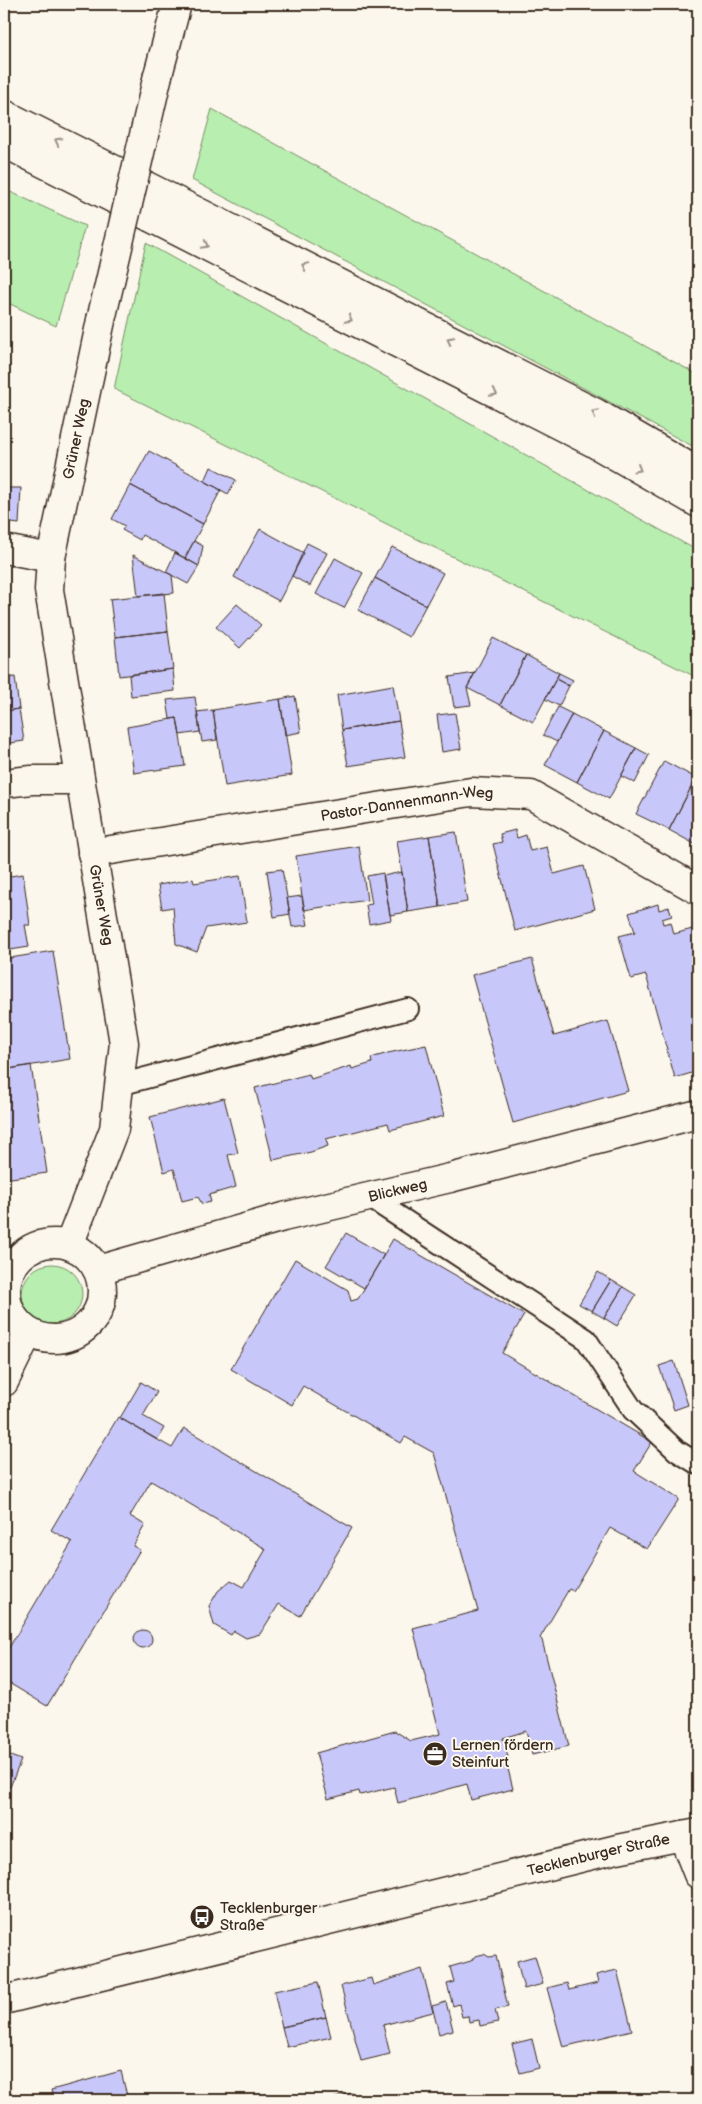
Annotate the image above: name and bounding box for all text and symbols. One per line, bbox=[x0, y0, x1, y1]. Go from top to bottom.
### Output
one-way arrow bbox=[54, 137, 63, 147]
one-way arrow bbox=[199, 239, 208, 249]
one-way arrow bbox=[301, 262, 310, 272]
one-way arrow bbox=[344, 313, 353, 323]
one-way arrow bbox=[446, 336, 455, 346]
one-way arrow bbox=[489, 387, 498, 397]
street label: Grüner Weg bbox=[58, 397, 94, 481]
one-way arrow bbox=[591, 410, 600, 420]
one-way arrow bbox=[633, 462, 642, 472]
street label: Pastor-Dannenmann-Weg bbox=[319, 782, 494, 826]
street label: Grüner Weg bbox=[85, 863, 117, 947]
street label: Blickweg bbox=[366, 1174, 429, 1206]
place label: Lernen fördern Steinfurt bbox=[452, 1736, 553, 1772]
office icon: Lernen fördern Steinfurt bbox=[422, 1741, 448, 1767]
street label: Tecklenburger Straße bbox=[525, 1829, 671, 1880]
place label: Tecklenburger Straße bbox=[220, 1899, 318, 1935]
bus stop icon: Tecklenburger Straße bbox=[189, 1904, 215, 1930]

